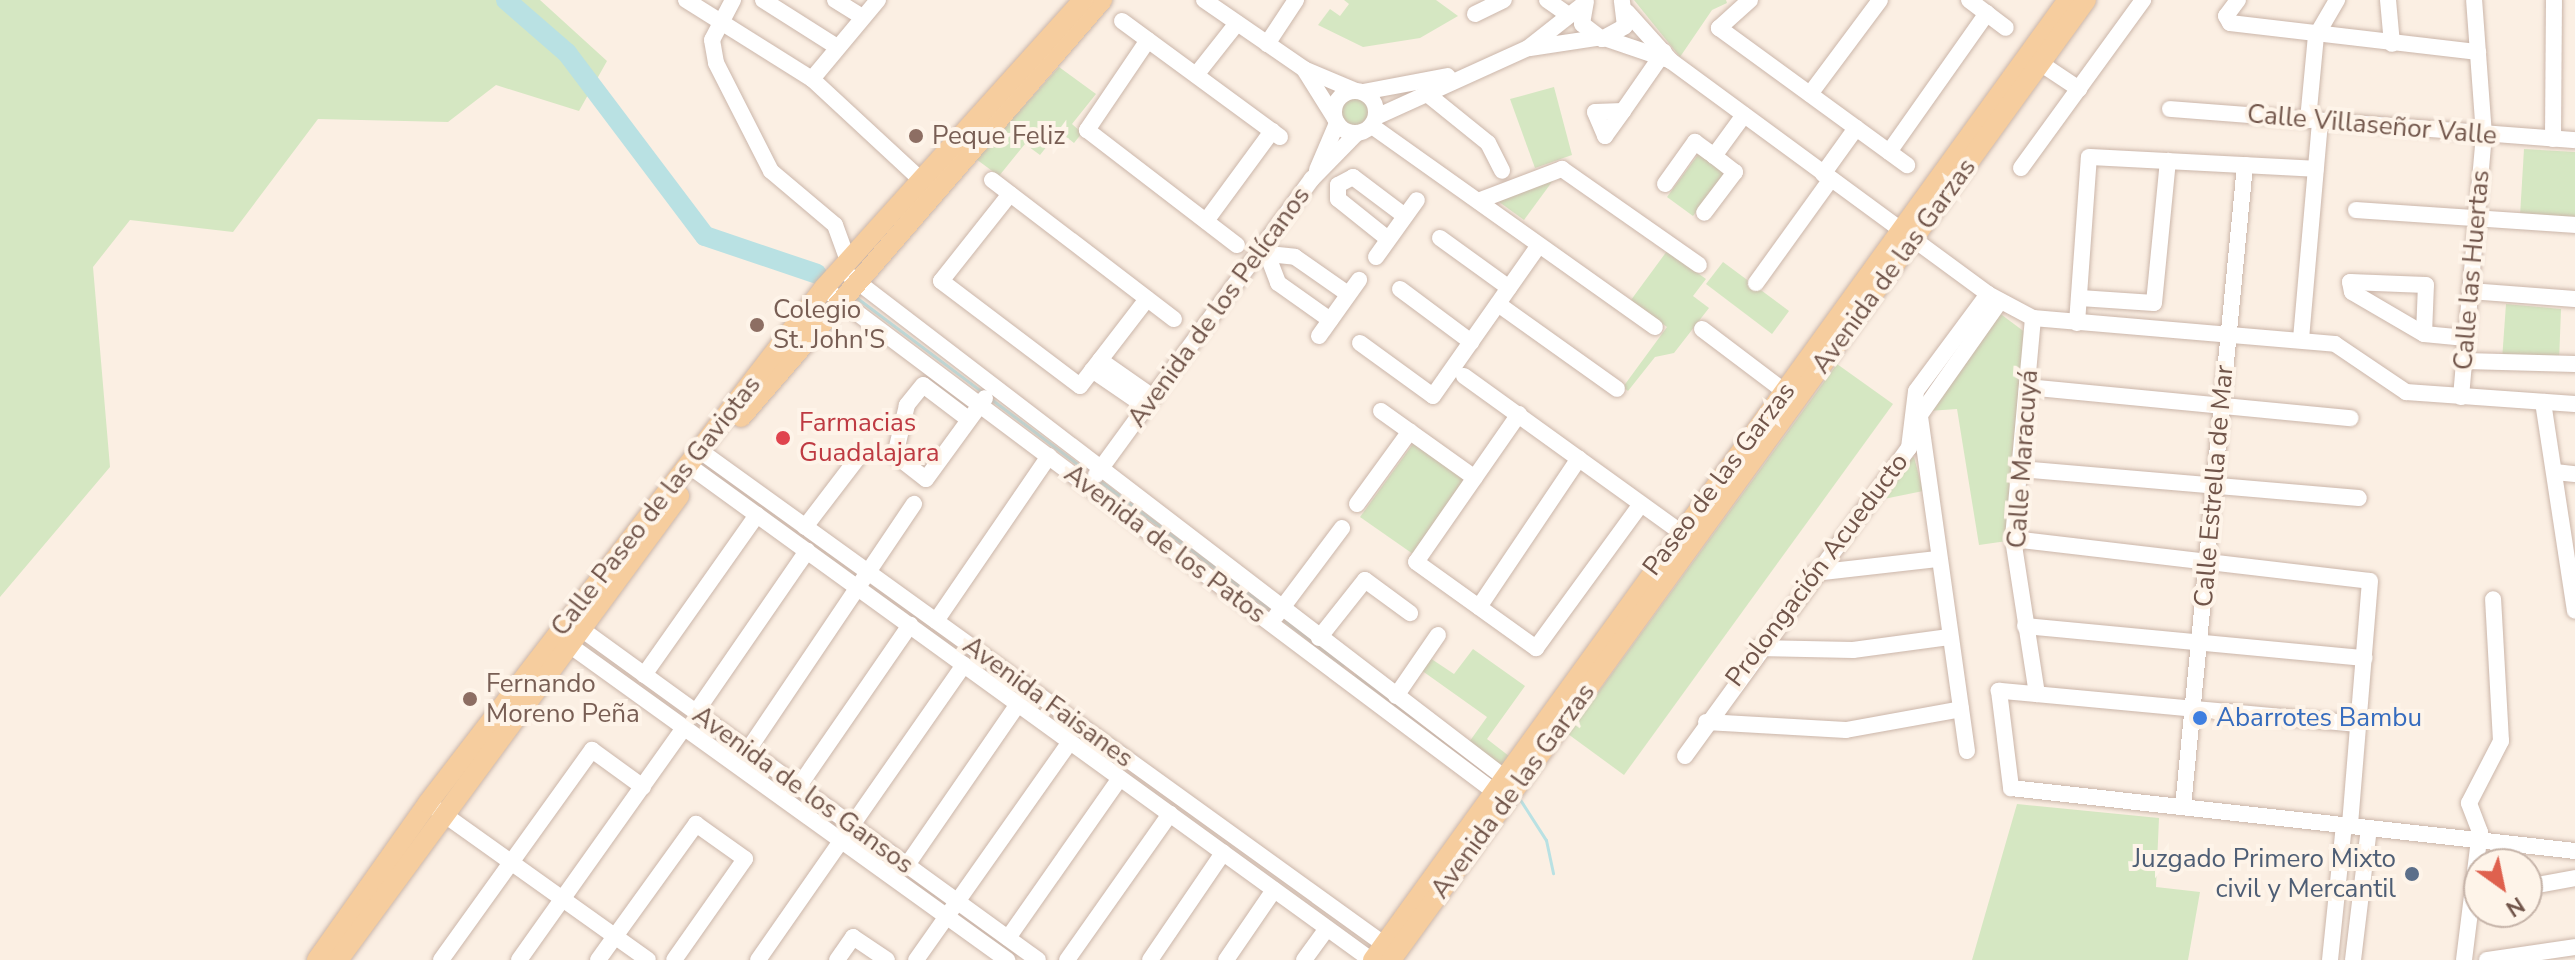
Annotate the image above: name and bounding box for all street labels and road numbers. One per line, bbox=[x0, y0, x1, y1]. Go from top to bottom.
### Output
street label: Calle Villaseñor Valle bbox=[2246, 99, 2498, 151]
street label: Avenida de las Garzas bbox=[1805, 152, 1983, 380]
street label: Calle las Huertas bbox=[2448, 169, 2496, 371]
street label: Avenida de los Pelícanos bbox=[1121, 181, 1317, 433]
street label: Calle Estrella de Mar bbox=[2188, 364, 2240, 608]
street label: Calle Maracuyá bbox=[2001, 369, 2045, 549]
street label: Calle Paseo de las Gaviotas bbox=[545, 370, 767, 642]
street label: Paseo de las Garzas bbox=[1636, 376, 1802, 582]
street label: Prolongación Acueducto bbox=[1719, 447, 1915, 693]
street label: Avenida de los Patos bbox=[1058, 458, 1272, 630]
street label: Avenida Faisanes bbox=[957, 630, 1139, 774]
street label: Avenida de las Garzas bbox=[1424, 677, 1602, 905]
street label: Avenida de los Gansos bbox=[686, 699, 920, 881]

